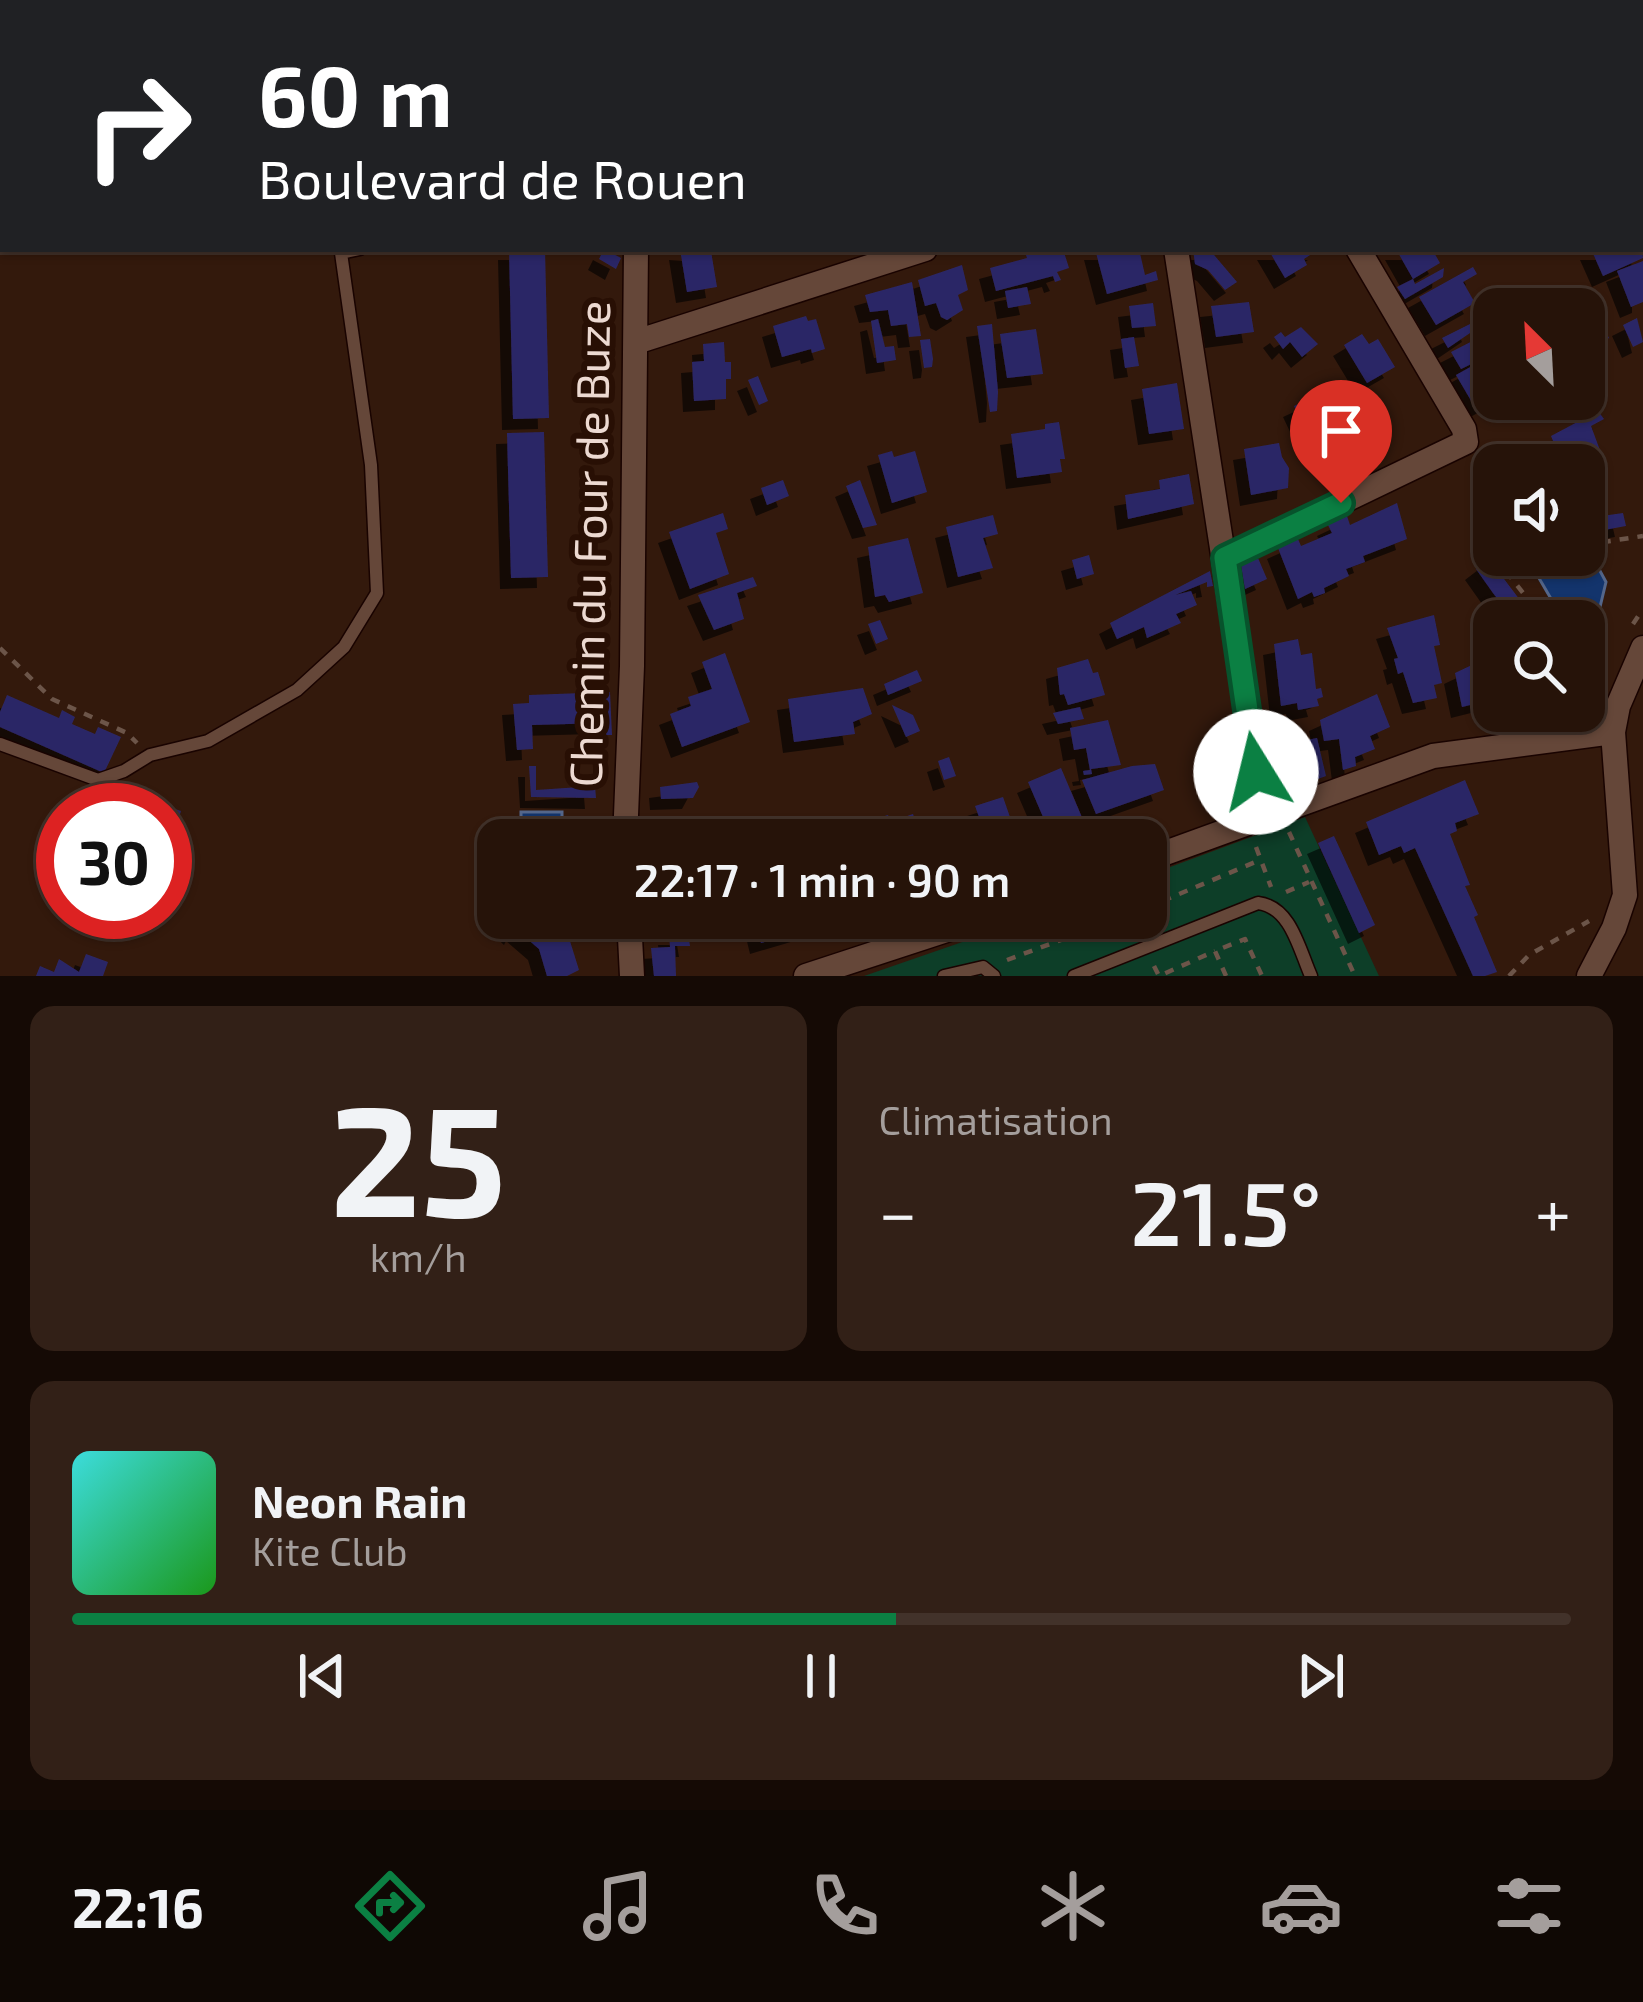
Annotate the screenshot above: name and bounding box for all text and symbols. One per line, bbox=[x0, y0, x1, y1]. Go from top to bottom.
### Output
text: 60 m bbox=[258, 43, 453, 144]
icon: right bbox=[60, 48, 216, 204]
text: Boulevard de Rouen bbox=[258, 145, 747, 210]
north arrow bbox=[1473, 288, 1605, 420]
map controls bbox=[1473, 288, 1605, 732]
street label: Chemin du Four de Buze bbox=[557, 300, 619, 788]
pin bbox=[1290, 380, 1392, 503]
icon: arrive bbox=[1308, 398, 1374, 464]
button: sound bbox=[1473, 444, 1605, 576]
button: search bbox=[1473, 600, 1605, 732]
position arrow bbox=[1193, 709, 1319, 835]
speed limit sign: 30 bbox=[36, 783, 192, 939]
text: 22:17 · 1 min · 90 m bbox=[634, 852, 1010, 906]
text: 25 bbox=[330, 1061, 507, 1248]
text: Climatisation bbox=[879, 1096, 1113, 1143]
text: 21.5° bbox=[1130, 1156, 1322, 1264]
text: − bbox=[879, 1171, 917, 1250]
text: + bbox=[1535, 1171, 1571, 1250]
text: km/h bbox=[370, 1233, 467, 1280]
text: Neon Rain bbox=[252, 1473, 467, 1527]
text: Kite Club bbox=[252, 1527, 408, 1574]
icon: previous bbox=[289, 1643, 355, 1709]
icon: pause bbox=[788, 1643, 854, 1709]
icon: next bbox=[1288, 1643, 1354, 1709]
icon: directions bbox=[348, 1864, 432, 1948]
icon: music bbox=[576, 1864, 660, 1948]
icon: phone bbox=[803, 1864, 887, 1948]
icon: climate bbox=[1031, 1864, 1115, 1948]
icon: car bbox=[1259, 1864, 1343, 1948]
icon: filters bbox=[1487, 1864, 1571, 1948]
text: 22:16 bbox=[72, 1874, 204, 1939]

